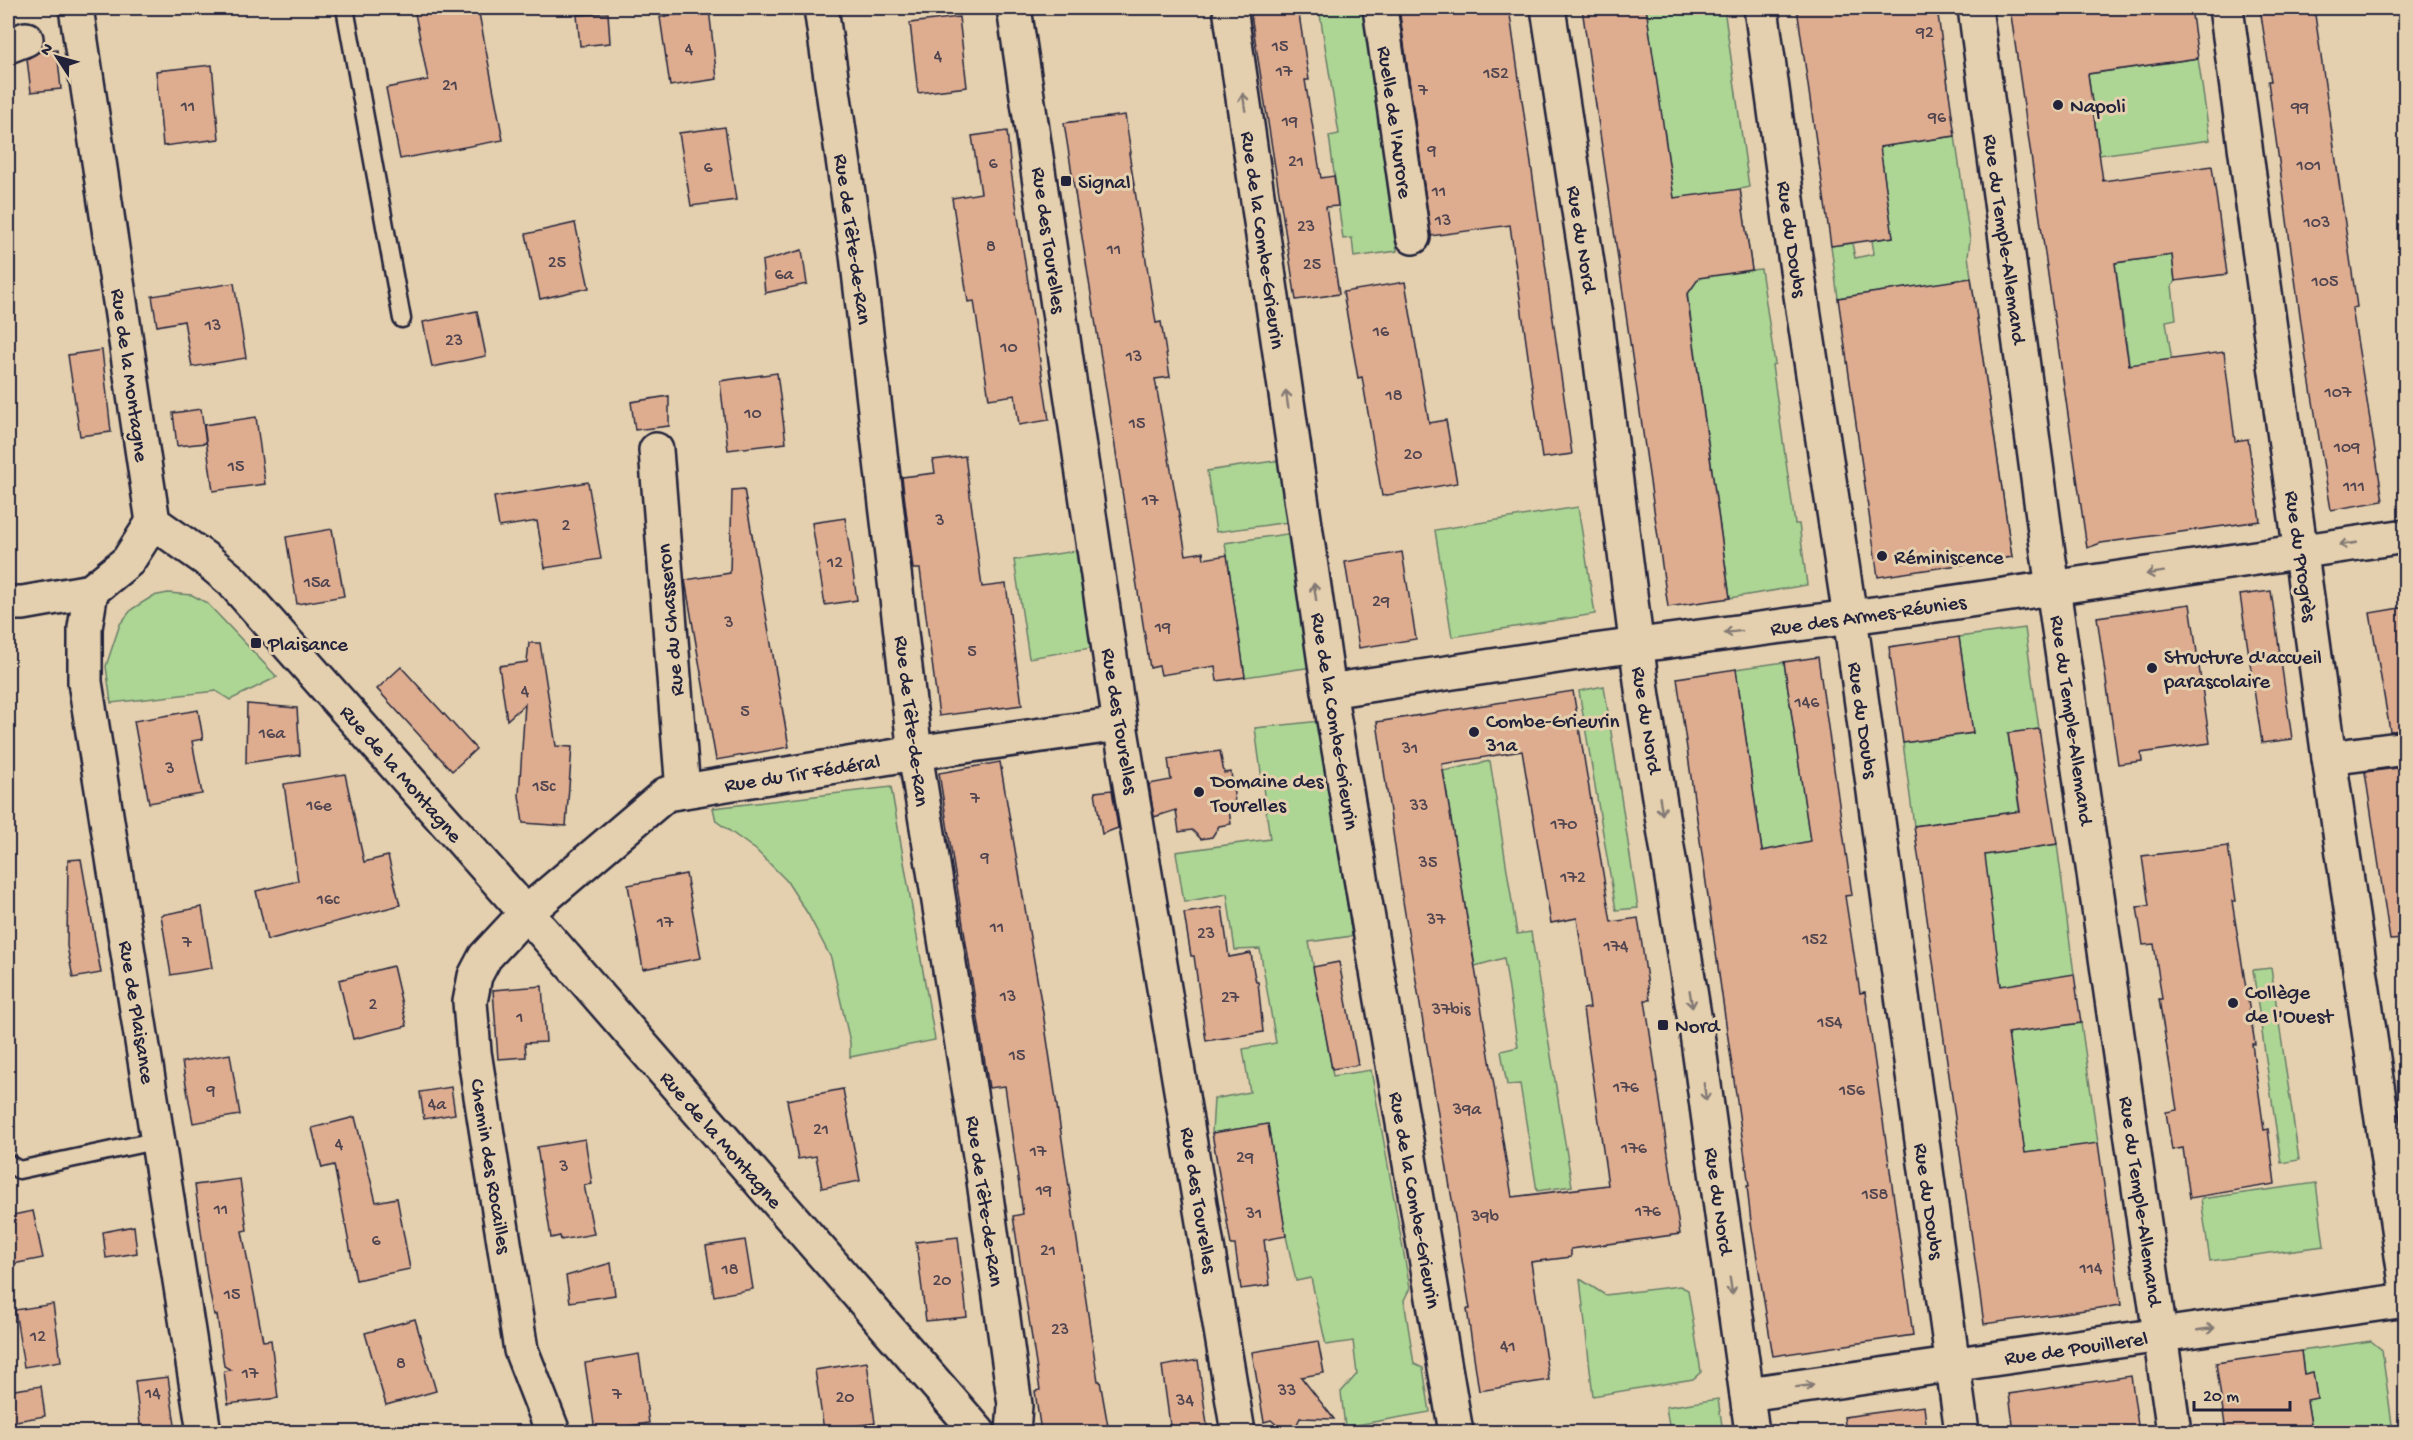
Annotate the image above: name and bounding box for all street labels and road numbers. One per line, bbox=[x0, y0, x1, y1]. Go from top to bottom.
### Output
street label: Ruelle de l'Aurore bbox=[1369, 45, 1416, 201]
street label: Rue de la Combe-Grieurin bbox=[1233, 130, 1288, 351]
street label: Rue du Temple-Allemand bbox=[1975, 133, 2030, 348]
street label: Rue de Tête-de-Ran bbox=[826, 153, 875, 326]
street label: Rue des Tourelles bbox=[1024, 166, 1069, 316]
street label: Rue du Doubs bbox=[1769, 180, 1810, 300]
street label: Rue du Nord bbox=[1559, 184, 1601, 297]
street label: Rue de la Montagne bbox=[103, 287, 152, 465]
street label: Rue du Progrès bbox=[2277, 490, 2320, 625]
street label: Rue du Chasseron bbox=[653, 543, 692, 697]
street label: Rue des Armes-Réunies bbox=[1769, 591, 1969, 644]
street label: Rue de la Combe-Grieurin bbox=[1303, 611, 1362, 832]
street label: Rue du Temple-Allemand bbox=[2042, 614, 2097, 829]
street label: Rue de Tête-de-Ran bbox=[887, 634, 932, 808]
street label: Rue des Tourelles bbox=[1094, 647, 1142, 798]
street label: Rue du Doubs bbox=[1840, 661, 1881, 781]
street label: Rue du Nord bbox=[1624, 665, 1666, 778]
street label: Rue de la Montagne bbox=[333, 701, 467, 850]
street label: Rue du Tir Fédéral bbox=[723, 751, 882, 800]
street label: Rue de Plaisance bbox=[111, 939, 158, 1087]
street label: Rue de la Montagne bbox=[653, 1067, 787, 1216]
street label: Chemin des Rocailles bbox=[462, 1077, 515, 1257]
street label: Rue de la Combe-Grieurin bbox=[1381, 1090, 1444, 1311]
street label: Rue du Temple-Allemand bbox=[2111, 1095, 2166, 1310]
street label: Rue de Tête-de-Ran bbox=[958, 1115, 1007, 1288]
street label: Rue des Tourelles bbox=[1173, 1126, 1221, 1277]
street label: Rue du Doubs bbox=[1906, 1142, 1947, 1262]
street label: Rue du Nord bbox=[1697, 1146, 1737, 1258]
street label: Rue de Pouillerel bbox=[2003, 1328, 2150, 1373]

